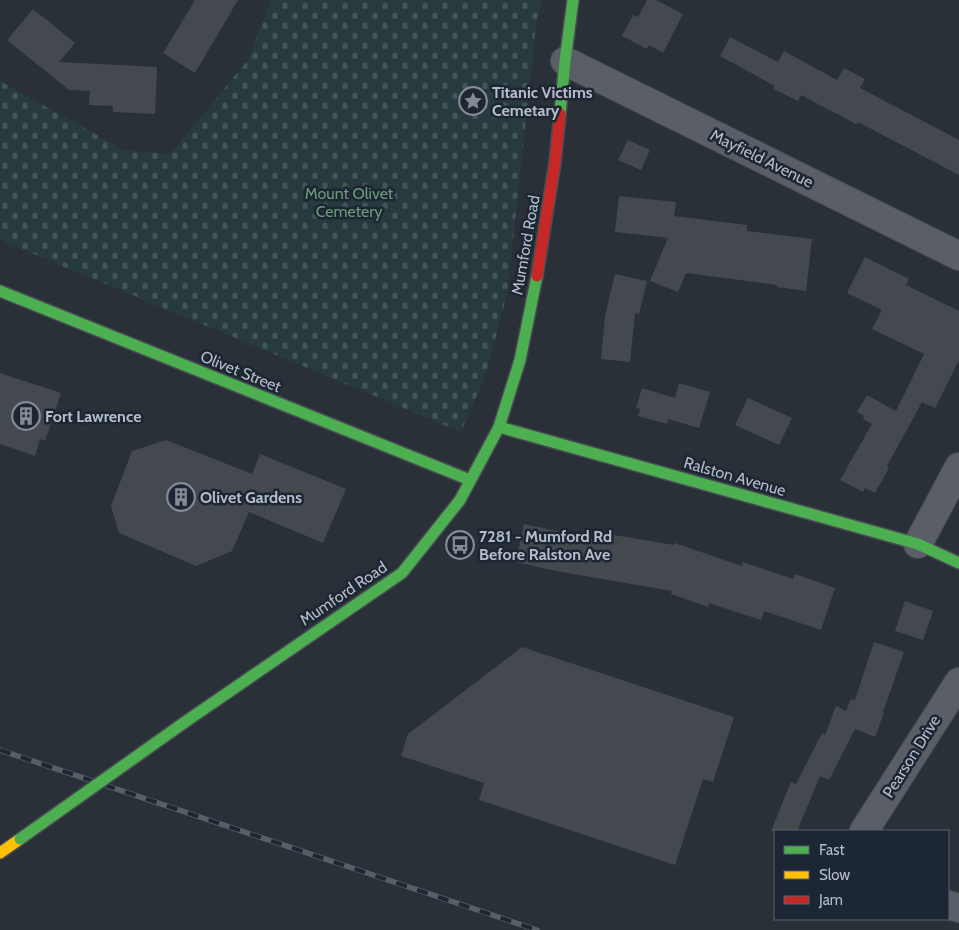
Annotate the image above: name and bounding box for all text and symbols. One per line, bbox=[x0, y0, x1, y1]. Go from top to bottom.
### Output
place label: Titanic Victims Cemetary bbox=[492, 83, 593, 120]
place icon: Titanic Victims Cemetary bbox=[458, 86, 488, 116]
street label: Mayfield Avenue bbox=[707, 125, 816, 192]
park label: Mount Olivet Cemetery bbox=[305, 184, 394, 221]
street label: Mumford Road bbox=[507, 194, 544, 297]
street label: Olivet Street bbox=[198, 347, 285, 396]
building icon: Fort Lawrence bbox=[11, 401, 41, 431]
place label: Fort Lawrence bbox=[45, 407, 141, 426]
street label: Ralston Avenue bbox=[682, 453, 788, 500]
building icon: Olivet Gardens bbox=[166, 482, 196, 512]
place label: Olivet Gardens bbox=[200, 488, 302, 507]
place label: 7281 - Mumford Rd Before Ralston Ave bbox=[479, 527, 612, 564]
bus stop icon: 7281 - Mumford Rd Before Ralston Ave bbox=[445, 530, 475, 560]
street label: Mumford Road bbox=[296, 557, 391, 630]
street label: Pearson Drive bbox=[879, 711, 944, 801]
legend bbox=[774, 830, 949, 920]
text: Fast bbox=[819, 841, 844, 859]
text: Slow bbox=[819, 866, 850, 884]
text: Jam bbox=[818, 891, 843, 909]

